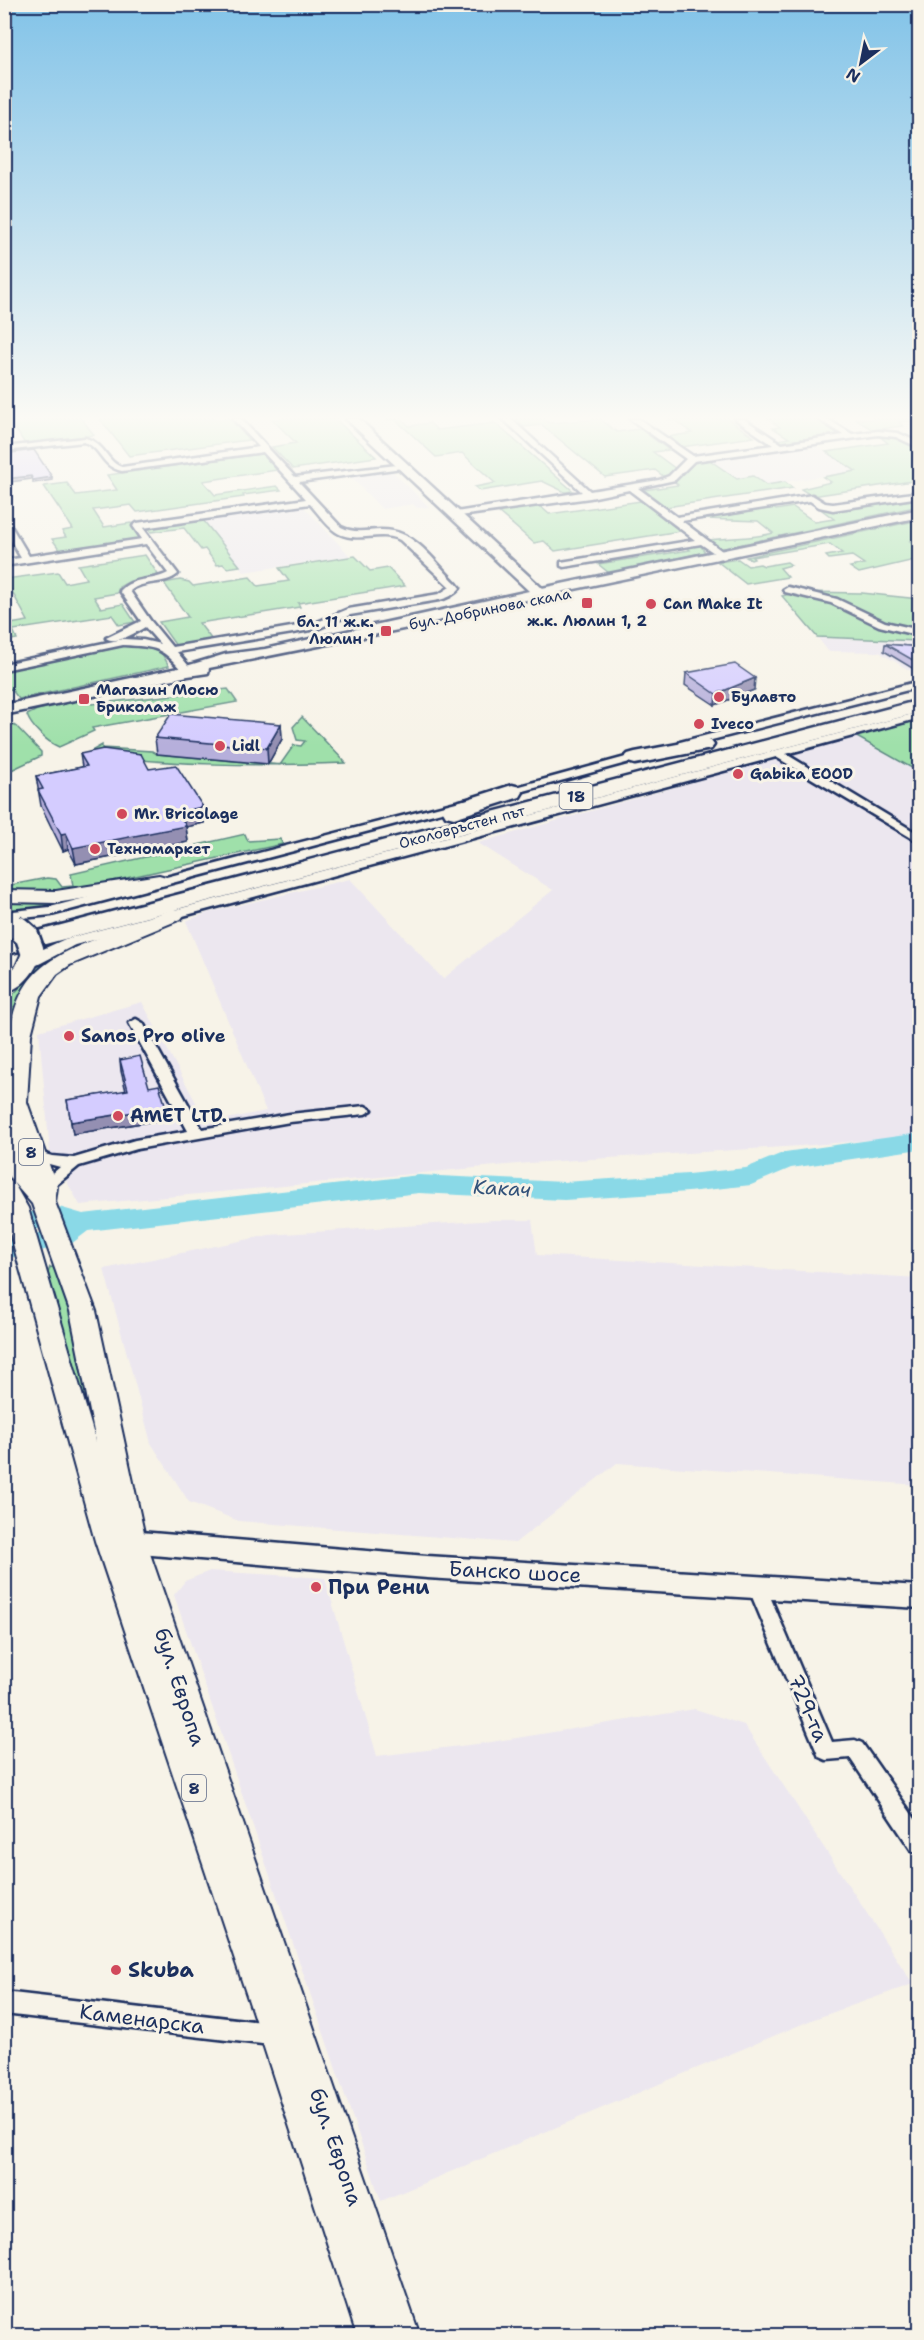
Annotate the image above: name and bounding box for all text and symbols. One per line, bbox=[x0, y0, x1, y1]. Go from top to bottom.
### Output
north arrow bbox=[831, 33, 891, 93]
text: N bbox=[842, 63, 864, 88]
street label: бул. Добринова скала bbox=[407, 583, 574, 635]
place label: Can Make It bbox=[663, 594, 763, 614]
marker: ж.к. Люлин 1, 2 bbox=[580, 596, 594, 610]
marker: Can Make It bbox=[644, 597, 658, 611]
place label: ж.к. Люлин 1, 2 bbox=[527, 611, 648, 631]
place label: бл. 11 ж.к. Люлин 1 bbox=[297, 612, 374, 649]
marker: бл. 11 ж.к. Люлин 1 bbox=[379, 624, 393, 638]
place label: Магазин Мосю Бриколаж bbox=[96, 680, 218, 717]
place label: Булавто bbox=[731, 687, 796, 707]
marker: Булавто bbox=[712, 690, 726, 704]
marker: Магазин Мосю Бриколаж bbox=[77, 692, 91, 706]
place label: Iveco bbox=[711, 714, 754, 734]
marker: Iveco bbox=[692, 717, 706, 731]
place label: Lidl bbox=[232, 736, 260, 756]
marker: Lidl bbox=[213, 739, 227, 753]
place label: Gabika EOOD bbox=[750, 764, 853, 784]
marker: Gabika EOOD bbox=[731, 767, 745, 781]
road number: 18 bbox=[560, 783, 592, 809]
street label: Околовръстен път bbox=[397, 800, 528, 854]
place label: Mr. Bricolage bbox=[134, 804, 238, 824]
marker: Mr. Bricolage bbox=[115, 807, 129, 821]
place label: Техномаркет bbox=[107, 839, 210, 859]
marker: Техномаркет bbox=[88, 842, 102, 856]
place label: Sanos Pro olive bbox=[81, 1024, 226, 1048]
marker: Sanos Pro olive bbox=[62, 1029, 76, 1043]
place label: AMET LTD. bbox=[130, 1104, 227, 1128]
marker: AMET LTD. bbox=[111, 1109, 125, 1123]
road number: 8 bbox=[19, 1139, 43, 1165]
water label: Какач bbox=[472, 1174, 532, 1203]
street label: Банско шосе bbox=[448, 1555, 582, 1589]
place label: При Рени bbox=[328, 1573, 430, 1601]
marker: При Рени bbox=[309, 1580, 323, 1594]
street label: бул. Европа bbox=[148, 1624, 212, 1750]
street label: 729-та bbox=[781, 1670, 835, 1746]
road number: 8 bbox=[182, 1775, 206, 1801]
place label: Skuba bbox=[128, 1956, 195, 1984]
marker: Skuba bbox=[109, 1963, 123, 1977]
street label: Каменарска bbox=[78, 1997, 206, 2041]
street label: бул. Европа bbox=[303, 2084, 369, 2210]

